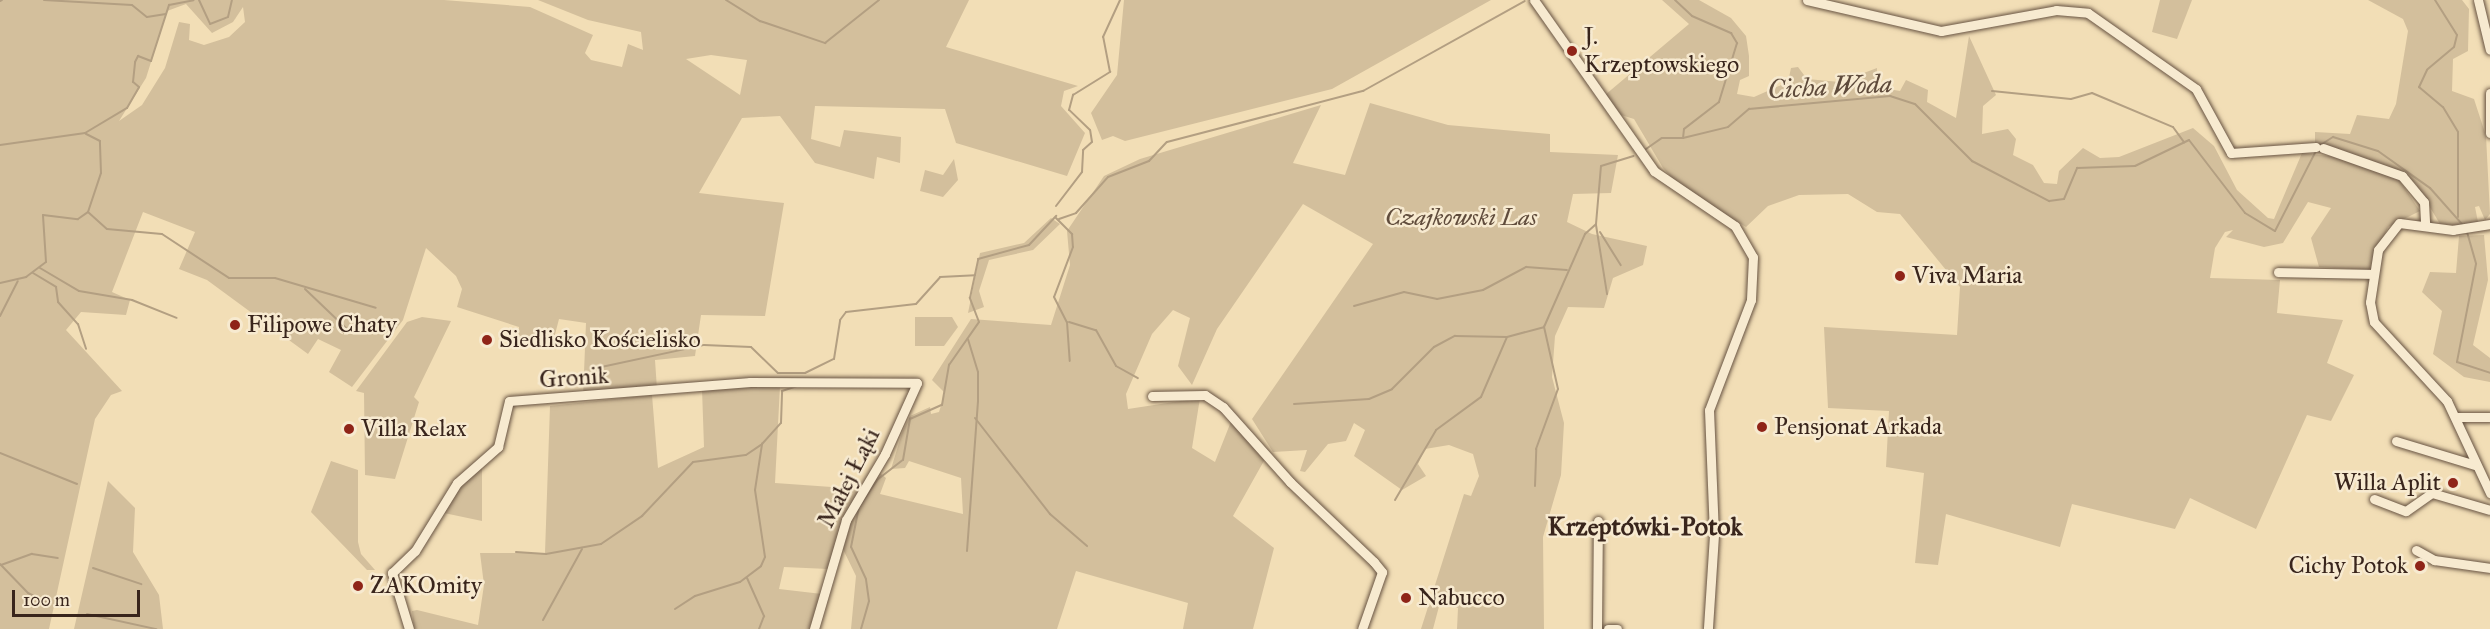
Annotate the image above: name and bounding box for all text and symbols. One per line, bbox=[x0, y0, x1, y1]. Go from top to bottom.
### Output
place label: J. Krzeptowskiego bbox=[1584, 23, 1739, 79]
marker: J. Krzeptowskiego bbox=[1565, 44, 1579, 58]
water label: Cicha Woda bbox=[1767, 68, 1893, 106]
park label: Czajkowski Las bbox=[1385, 204, 1537, 232]
place label: Viva Maria bbox=[1912, 262, 2022, 290]
marker: Viva Maria bbox=[1893, 269, 1907, 283]
place label: Filipowe Chaty bbox=[247, 311, 397, 339]
marker: Filipowe Chaty bbox=[228, 318, 242, 332]
place label: Siedlisko Kościelisko bbox=[499, 326, 701, 354]
marker: Siedlisko Kościelisko bbox=[480, 333, 494, 347]
street label: Gronik bbox=[538, 361, 610, 395]
place label: Pensjonat Arkada bbox=[1774, 413, 1942, 441]
place label: Villa Relax bbox=[361, 415, 467, 443]
marker: Pensjonat Arkada bbox=[1755, 420, 1769, 434]
marker: Villa Relax bbox=[342, 422, 356, 436]
street label: Małej Łąki bbox=[812, 423, 886, 533]
place label: Willa Aplit bbox=[2334, 469, 2441, 497]
marker: Willa Aplit bbox=[2446, 476, 2460, 490]
district label: Krzeptówki-Potok bbox=[1547, 511, 1743, 543]
place label: Cichy Potok bbox=[2288, 552, 2408, 580]
marker: Cichy Potok bbox=[2413, 559, 2427, 573]
place label: ZAKOmity bbox=[370, 572, 482, 600]
scale bar bbox=[15, 578, 142, 616]
marker: ZAKOmity bbox=[351, 579, 365, 593]
place label: Nabucco bbox=[1418, 584, 1505, 612]
text: 100 m bbox=[23, 589, 70, 611]
marker: Nabucco bbox=[1399, 591, 1413, 605]

